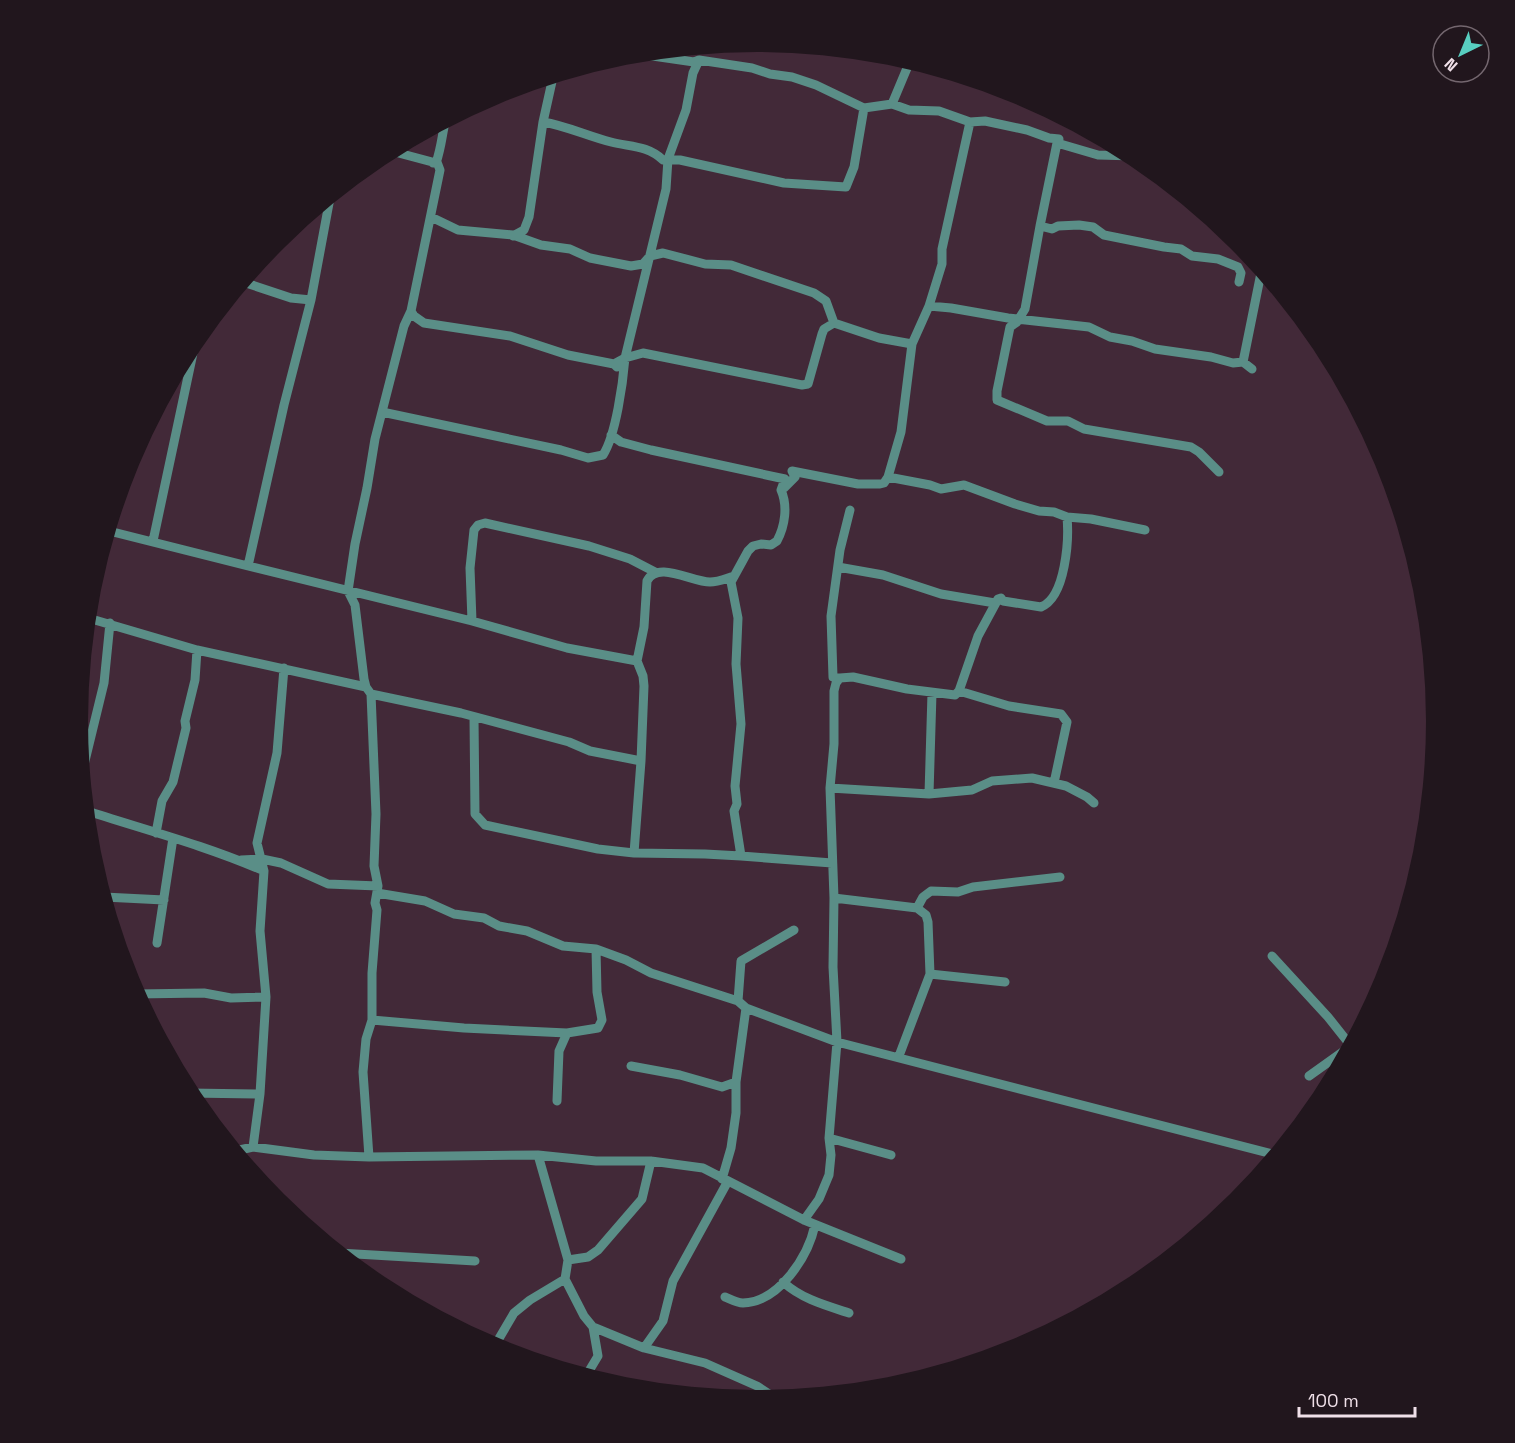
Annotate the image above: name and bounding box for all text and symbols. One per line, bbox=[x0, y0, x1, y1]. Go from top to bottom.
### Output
north arrow bbox=[1431, 24, 1491, 84]
text: N bbox=[1440, 53, 1462, 76]
scale bar bbox=[1299, 1380, 1414, 1418]
text: 100 m bbox=[1308, 1389, 1359, 1412]

